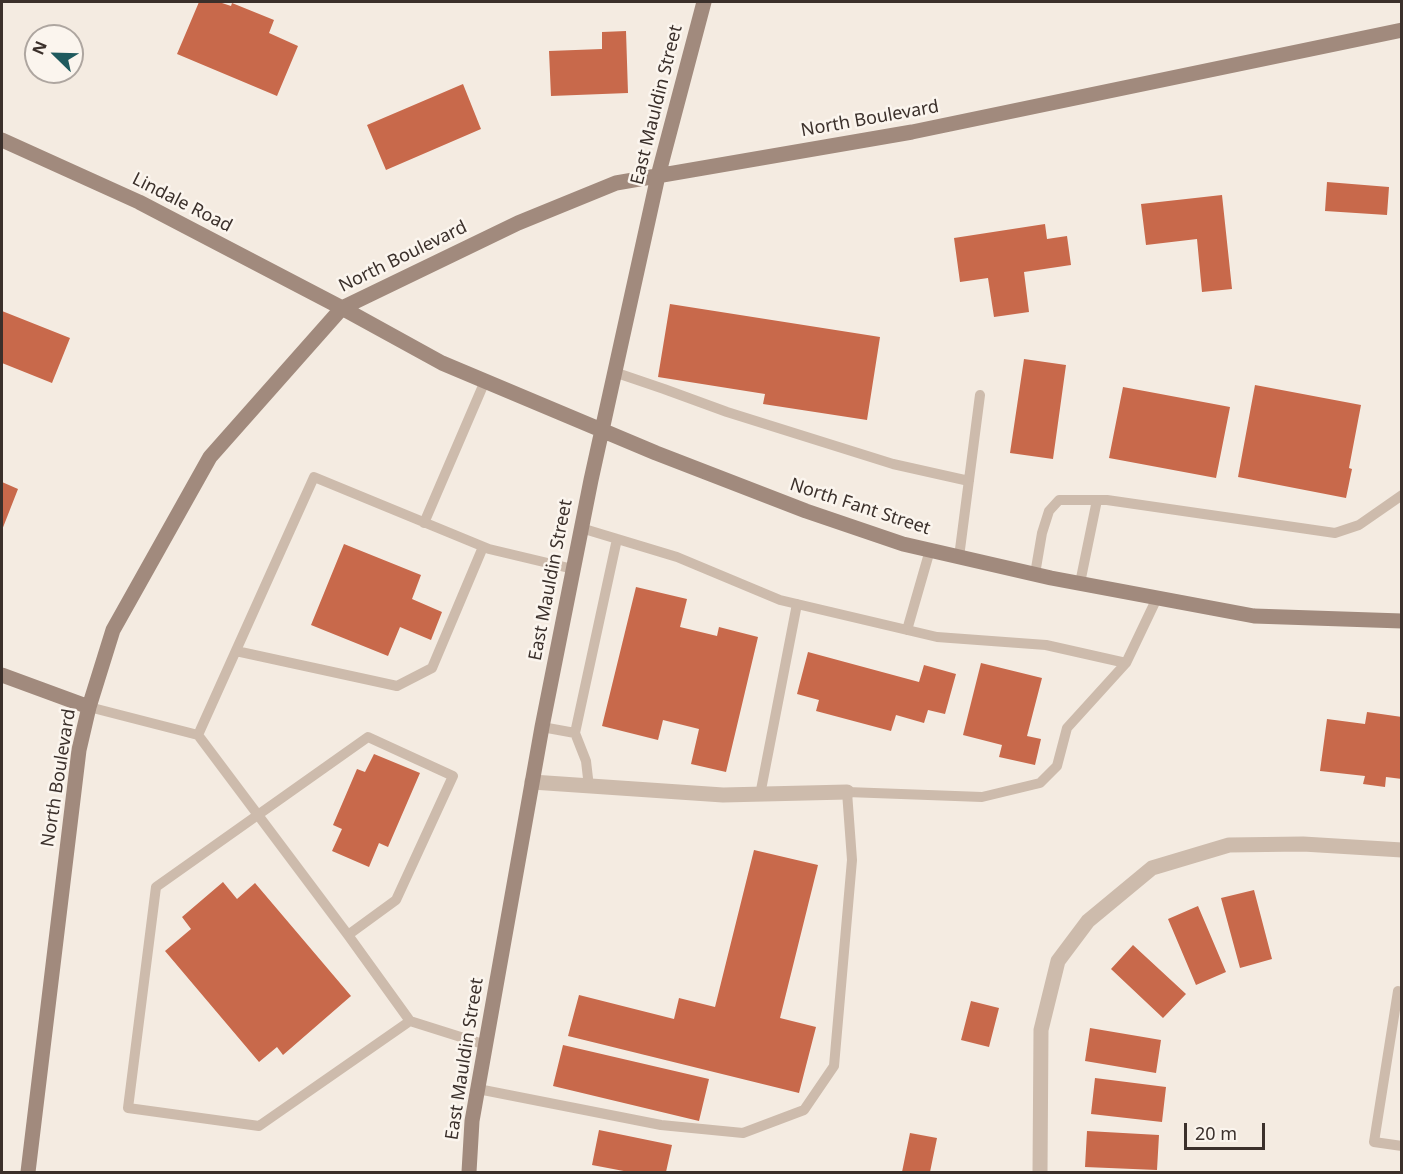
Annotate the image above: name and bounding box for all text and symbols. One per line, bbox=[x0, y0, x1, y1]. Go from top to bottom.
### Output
street label: East Mauldin Street bbox=[627, 23, 687, 187]
north arrow bbox=[24, 24, 84, 84]
text: N bbox=[27, 37, 52, 58]
street label: North Boulevard bbox=[799, 96, 941, 142]
street label: Lindale Road bbox=[128, 169, 236, 237]
street label: North Boulevard bbox=[335, 217, 471, 297]
street label: North Fant Street bbox=[787, 474, 933, 540]
street label: East Mauldin Street bbox=[525, 498, 577, 662]
street label: North Boulevard bbox=[37, 707, 81, 849]
street label: East Mauldin Street bbox=[442, 976, 488, 1142]
scale bar bbox=[1187, 1111, 1268, 1149]
text: 20 m bbox=[1195, 1121, 1237, 1145]

